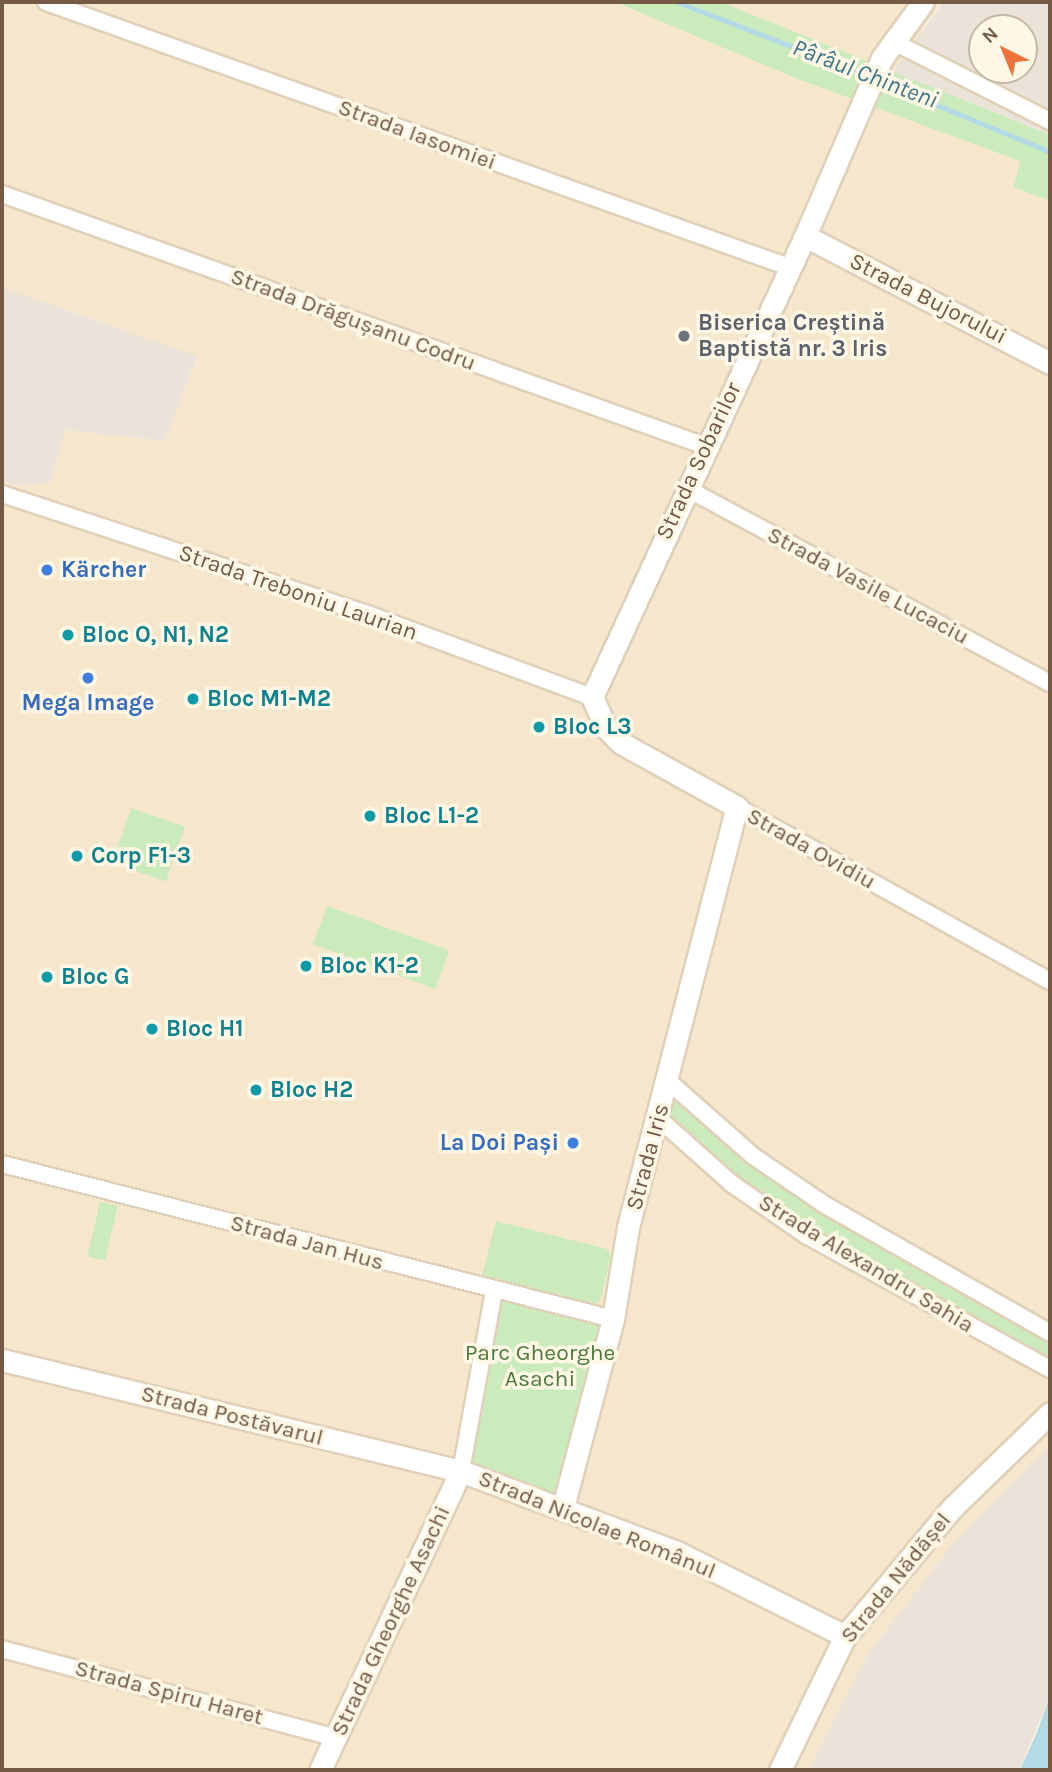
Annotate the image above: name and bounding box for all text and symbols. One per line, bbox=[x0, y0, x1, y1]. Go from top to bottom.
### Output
north arrow bbox=[968, 14, 1038, 84]
text: N bbox=[978, 22, 1003, 48]
water label: Pârâul Chinteni bbox=[788, 33, 942, 115]
street label: Strada Iasomiei bbox=[334, 94, 500, 176]
street label: Strada Bujorului bbox=[845, 247, 1011, 351]
street label: Strada Drăgușanu Codru bbox=[227, 263, 479, 377]
place label: Biserica Creștină Baptistă nr. 3 Iris bbox=[698, 309, 887, 363]
marker: Biserica Creștină Baptistă nr. 3 Iris bbox=[676, 328, 692, 344]
street label: Strada Sobarilor bbox=[650, 378, 748, 544]
street label: Strada Vasile Lucaciu bbox=[762, 521, 974, 651]
street label: Strada Treboniu Laurian bbox=[175, 539, 421, 647]
place label: Kärcher bbox=[61, 556, 146, 584]
marker: Kärcher bbox=[39, 562, 55, 578]
place label: Bloc O, N1, N2 bbox=[82, 621, 229, 649]
marker: Bloc O, N1, N2 bbox=[60, 627, 76, 643]
marker: Mega Image bbox=[80, 670, 96, 686]
place label: Bloc M1-M2 bbox=[207, 685, 331, 713]
place label: Mega Image bbox=[22, 689, 154, 717]
marker: Bloc M1-M2 bbox=[185, 691, 201, 707]
place label: Bloc L3 bbox=[553, 713, 632, 741]
marker: Bloc L3 bbox=[531, 719, 547, 735]
place label: Bloc L1-2 bbox=[384, 802, 479, 830]
street label: Strada Ovidiu bbox=[742, 802, 880, 896]
marker: Bloc L1-2 bbox=[362, 808, 378, 824]
place label: Corp F1-3 bbox=[91, 842, 191, 870]
marker: Corp F1-3 bbox=[69, 848, 85, 864]
place label: Bloc K1-2 bbox=[320, 952, 419, 980]
marker: Bloc K1-2 bbox=[298, 958, 314, 974]
place label: Bloc G bbox=[61, 963, 129, 991]
marker: Bloc G bbox=[39, 969, 55, 985]
place label: Bloc H1 bbox=[166, 1015, 243, 1043]
marker: Bloc H1 bbox=[144, 1021, 160, 1037]
place label: Bloc H2 bbox=[270, 1076, 353, 1104]
marker: Bloc H2 bbox=[248, 1082, 264, 1098]
street label: Strada Iris bbox=[621, 1101, 675, 1213]
place label: La Doi Pași bbox=[440, 1129, 559, 1157]
marker: La Doi Pași bbox=[565, 1135, 581, 1151]
street label: Strada Alexandru Sahia bbox=[753, 1189, 979, 1339]
street label: Strada Jan Hus bbox=[227, 1209, 387, 1277]
park label: Parc Gheorghe Asachi bbox=[465, 1339, 615, 1393]
street label: Strada Postăvarul bbox=[138, 1380, 326, 1452]
street label: Strada Nicolae Românul bbox=[474, 1465, 720, 1585]
street label: Strada Gheorghe Asachi bbox=[325, 1501, 457, 1741]
street label: Strada Nădășel bbox=[835, 1507, 957, 1649]
street label: Strada Spiru Haret bbox=[72, 1655, 266, 1731]

